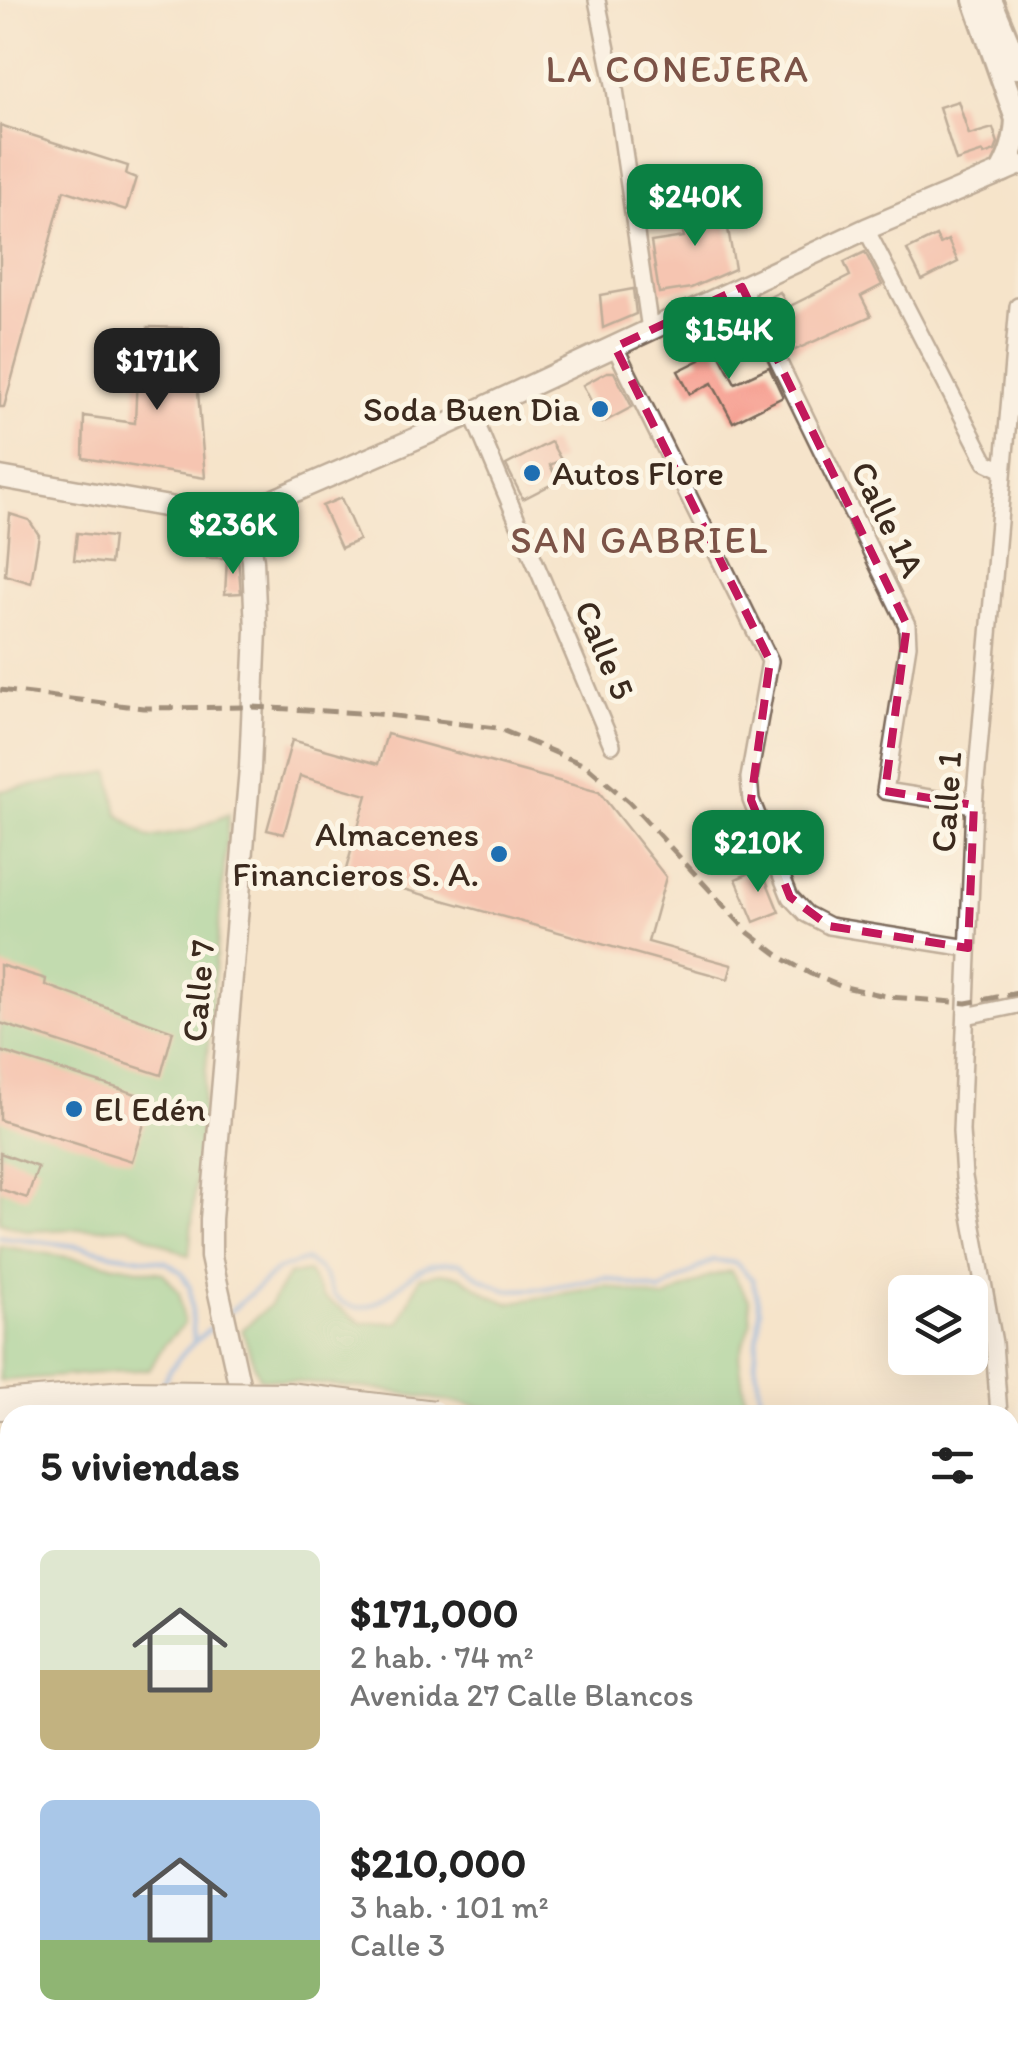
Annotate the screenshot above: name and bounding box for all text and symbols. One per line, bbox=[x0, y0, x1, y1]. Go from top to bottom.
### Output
district label: LA CONEJERA bbox=[545, 46, 811, 92]
pin: $240K bbox=[625, 164, 765, 249]
text: $240K bbox=[649, 177, 741, 215]
pin: $154K bbox=[659, 297, 799, 382]
text: $154K bbox=[685, 310, 773, 348]
pin: $171K bbox=[87, 328, 227, 413]
text: $171K bbox=[116, 341, 198, 379]
place label: Soda Buen Dia bbox=[363, 388, 580, 430]
marker: Soda Buen Dia bbox=[589, 398, 611, 420]
place label: Autos Flore bbox=[552, 452, 724, 494]
street label: Calle 1A bbox=[842, 454, 934, 584]
marker: Autos Flore bbox=[521, 462, 543, 484]
pin: $236K bbox=[163, 492, 303, 577]
text: $236K bbox=[189, 505, 277, 543]
district label: SAN GABRIEL bbox=[510, 517, 770, 563]
street label: Calle 5 bbox=[565, 594, 645, 706]
street label: Calle 1 bbox=[922, 750, 970, 854]
pin: $210K bbox=[688, 810, 828, 895]
place label: Almacenes Financieros S. A. bbox=[232, 813, 479, 895]
text: $210K bbox=[714, 823, 802, 861]
marker: Almacenes Financieros S. A. bbox=[488, 843, 510, 865]
street label: Calle 7 bbox=[173, 938, 223, 1044]
place label: El Edén bbox=[94, 1088, 206, 1130]
marker: El Edén bbox=[63, 1098, 85, 1120]
map controls bbox=[888, 1275, 988, 1375]
button: layers bbox=[888, 1275, 988, 1375]
icon: filters bbox=[925, 1438, 980, 1493]
text: 5 viviendas bbox=[40, 1440, 240, 1491]
text: $171,000 bbox=[350, 1587, 519, 1638]
icon: home bbox=[120, 1590, 240, 1710]
text: 2 hab. · 74 m² bbox=[350, 1638, 534, 1676]
text: Avenida 27 Calle Blancos bbox=[350, 1676, 694, 1714]
text: $210,000 bbox=[350, 1837, 526, 1888]
icon: home bbox=[120, 1840, 240, 1960]
text: 3 hab. · 101 m² bbox=[350, 1888, 549, 1926]
text: Calle 3 bbox=[350, 1926, 445, 1964]

